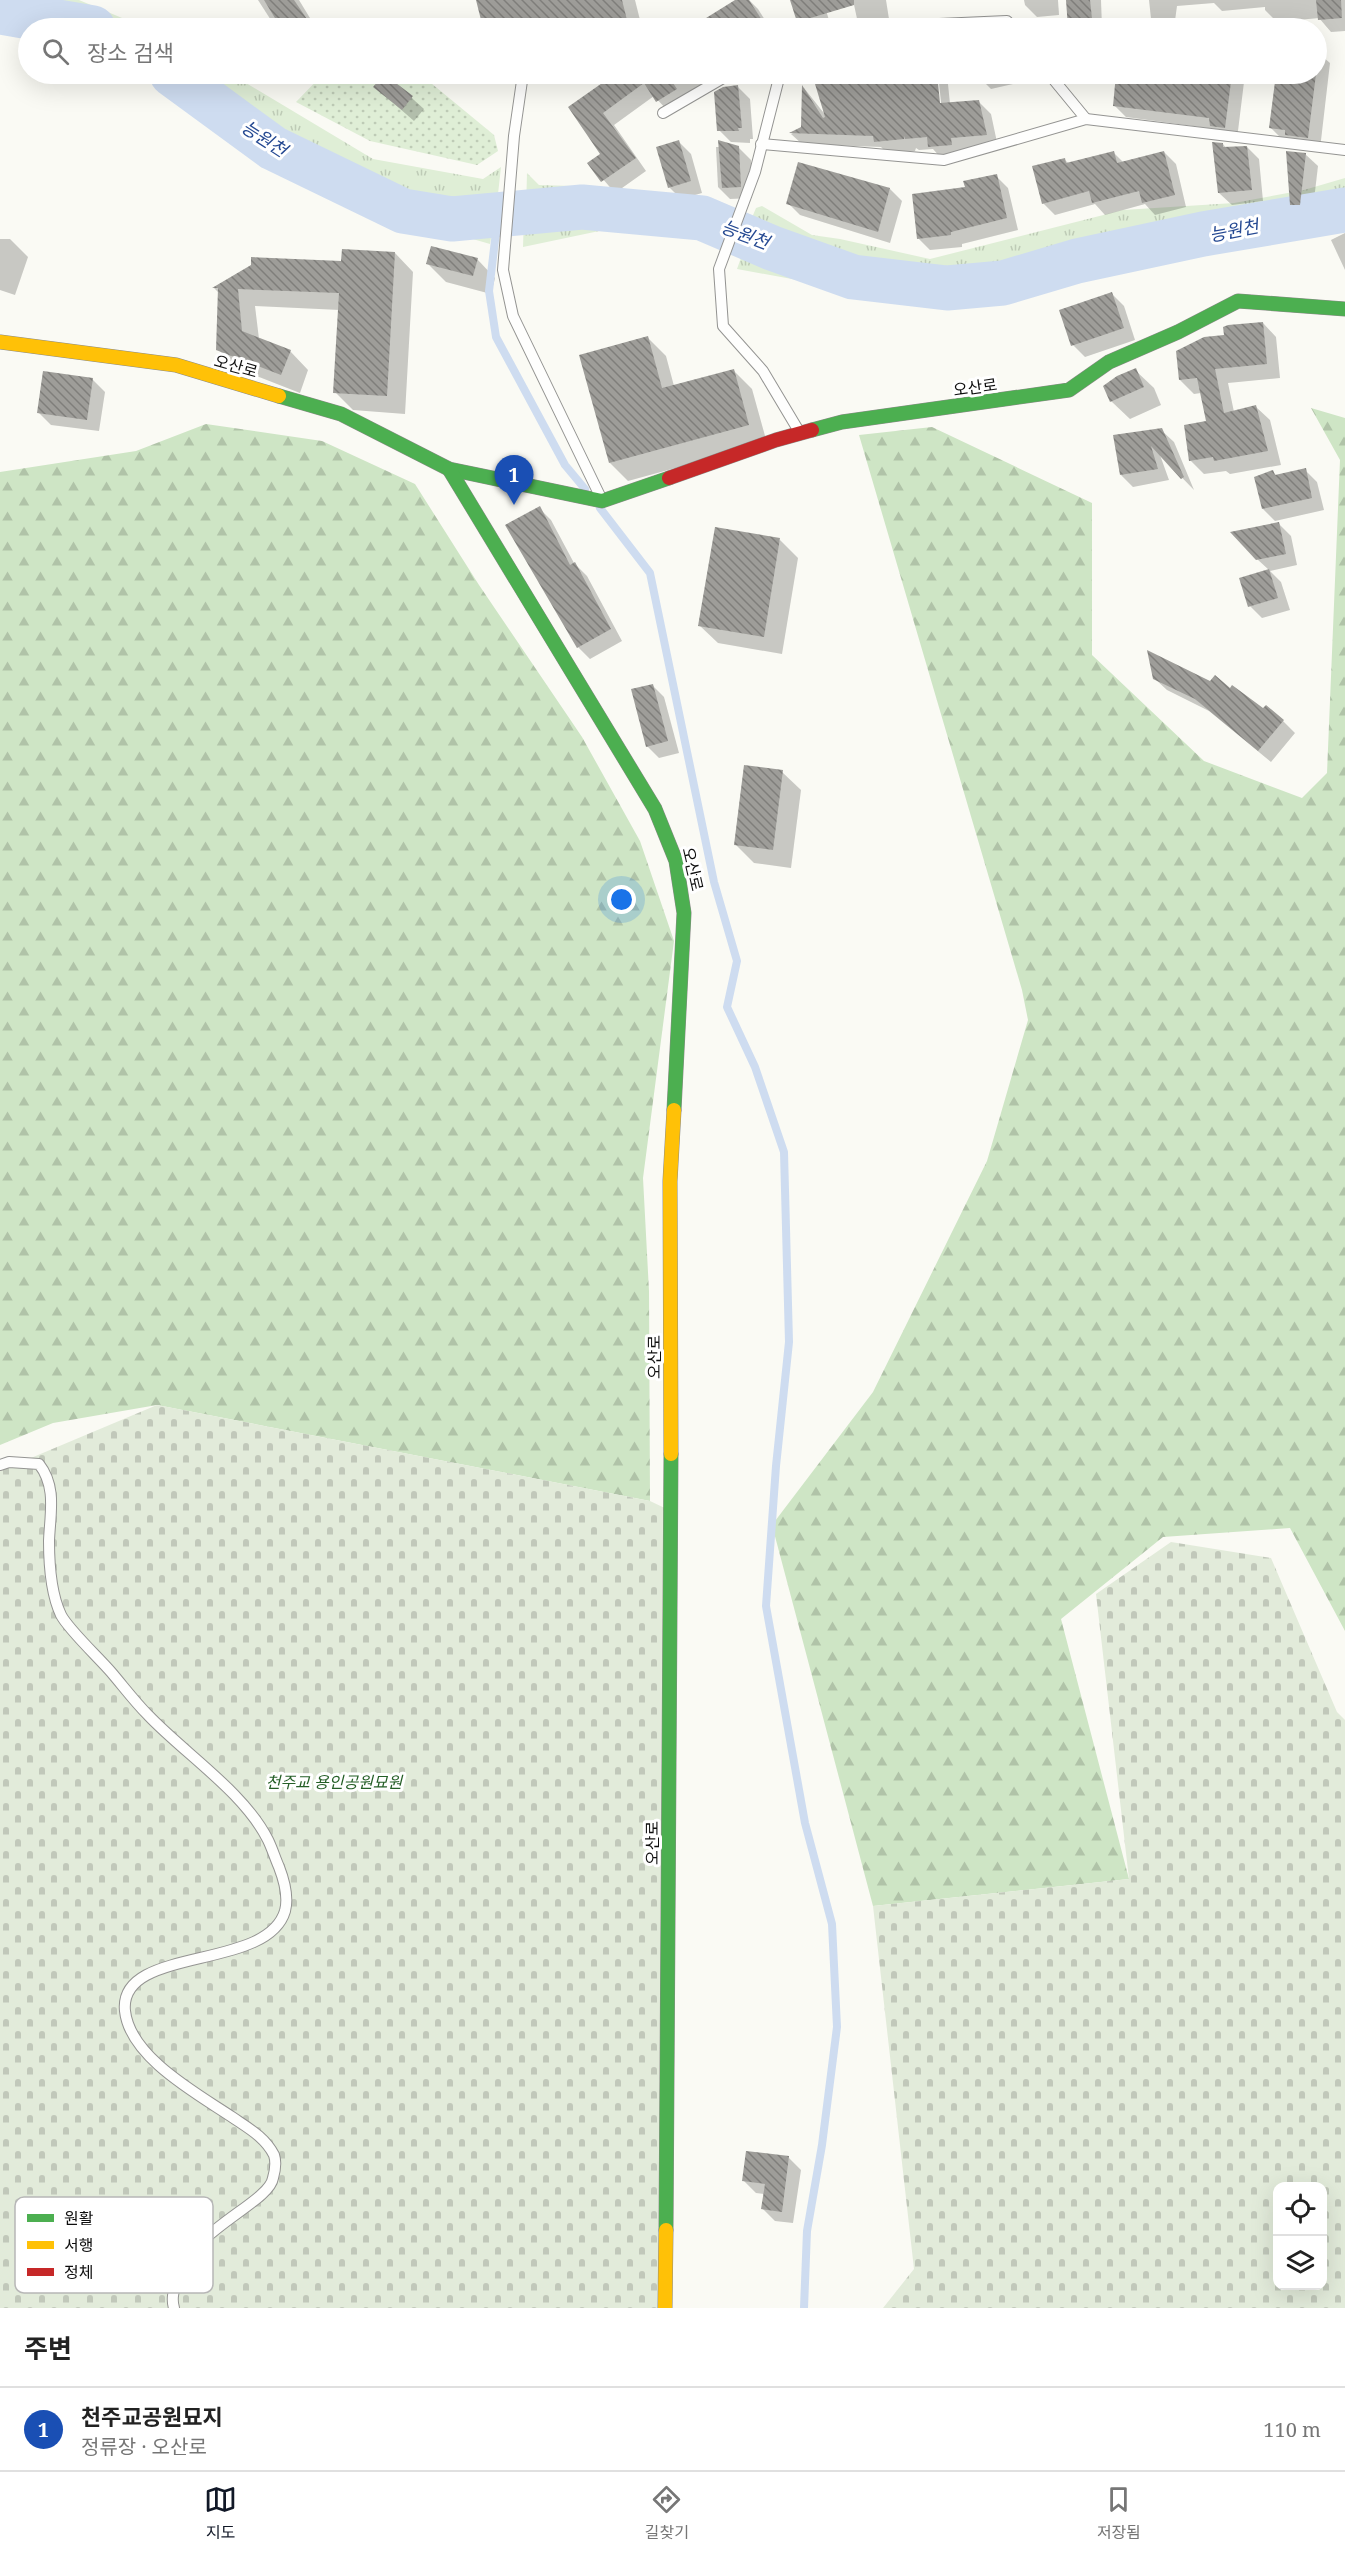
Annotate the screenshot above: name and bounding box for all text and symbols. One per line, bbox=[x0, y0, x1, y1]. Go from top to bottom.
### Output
search box bbox=[18, 18, 1327, 84]
icon: search bbox=[39, 35, 72, 68]
text: 장소 검색 bbox=[87, 37, 174, 67]
water label: 능원천 bbox=[237, 115, 294, 163]
water label: 능원천 bbox=[1207, 213, 1263, 247]
water label: 능원천 bbox=[718, 214, 775, 255]
street label: 오산로 bbox=[212, 349, 261, 383]
street label: 오산로 bbox=[952, 373, 999, 401]
pin: 1 bbox=[494, 456, 534, 505]
street label: 오산로 bbox=[677, 845, 709, 893]
your location bbox=[607, 885, 636, 914]
street label: 오산로 bbox=[643, 1335, 665, 1379]
park label: 천주교 용인공원묘원 bbox=[266, 1771, 404, 1793]
street label: 오산로 bbox=[641, 1821, 663, 1865]
map controls bbox=[1273, 2182, 1327, 2290]
button: locate bbox=[1273, 2182, 1327, 2236]
legend bbox=[15, 2197, 213, 2293]
text: 원활 bbox=[64, 2207, 94, 2229]
text: 서행 bbox=[64, 2234, 93, 2256]
button: layers bbox=[1273, 2236, 1327, 2290]
text: 정체 bbox=[64, 2261, 93, 2283]
text: 주변 bbox=[24, 2330, 72, 2366]
text: 천주교공원묘지 bbox=[81, 2401, 223, 2431]
text: 1 bbox=[38, 2416, 49, 2443]
text: 110 m bbox=[1263, 2416, 1321, 2443]
text: 정류장 · 오산로 bbox=[81, 2433, 207, 2460]
tab: 지도 bbox=[204, 2483, 237, 2543]
tab: 길찾기 bbox=[645, 2483, 689, 2543]
tab: 저장됨 bbox=[1097, 2483, 1141, 2543]

